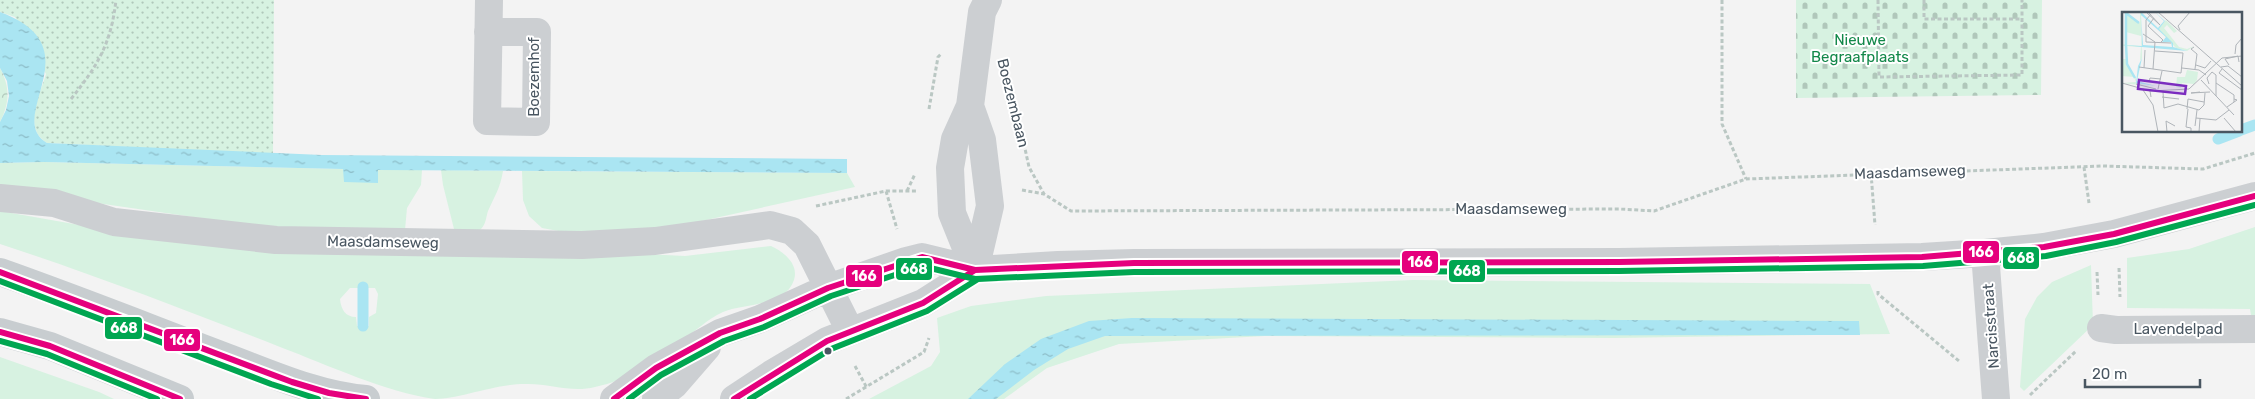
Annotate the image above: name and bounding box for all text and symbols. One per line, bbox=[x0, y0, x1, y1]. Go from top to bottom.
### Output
inset map bbox=[2122, 12, 2242, 132]
park label: Nieuwe Begraafplaats bbox=[1811, 31, 1909, 66]
street label: Boezemhof bbox=[525, 37, 543, 117]
street label: Boezembaan bbox=[993, 57, 1033, 149]
street label: Maasdamseweg bbox=[1854, 161, 1966, 183]
street label: Maasdamseweg bbox=[1455, 200, 1567, 218]
street label: Maasdamseweg bbox=[327, 232, 439, 252]
line badge: 166 bbox=[1962, 240, 2000, 264]
text: 166 bbox=[1968, 244, 1994, 261]
line badge: 668 bbox=[2002, 246, 2040, 270]
line badge: 166 bbox=[1401, 250, 1439, 274]
text: 668 bbox=[2007, 250, 2035, 267]
text: 166 bbox=[1407, 254, 1433, 271]
line badge: 668 bbox=[895, 257, 933, 281]
line badge: 668 bbox=[1448, 259, 1486, 283]
text: 668 bbox=[900, 261, 928, 278]
text: 668 bbox=[1453, 263, 1481, 280]
line badge: 166 bbox=[845, 264, 883, 288]
text: 166 bbox=[851, 268, 877, 285]
street label: Narcisstraat bbox=[1979, 283, 2003, 369]
line badge: 668 bbox=[104, 316, 143, 340]
text: 668 bbox=[110, 320, 138, 337]
street label: Lavendelpad bbox=[2133, 320, 2223, 338]
line badge: 166 bbox=[163, 328, 201, 352]
text: 166 bbox=[169, 332, 195, 349]
unlabelled marker bbox=[823, 346, 833, 356]
scale bar bbox=[2085, 356, 2200, 388]
text: 20 m bbox=[2092, 365, 2127, 383]

